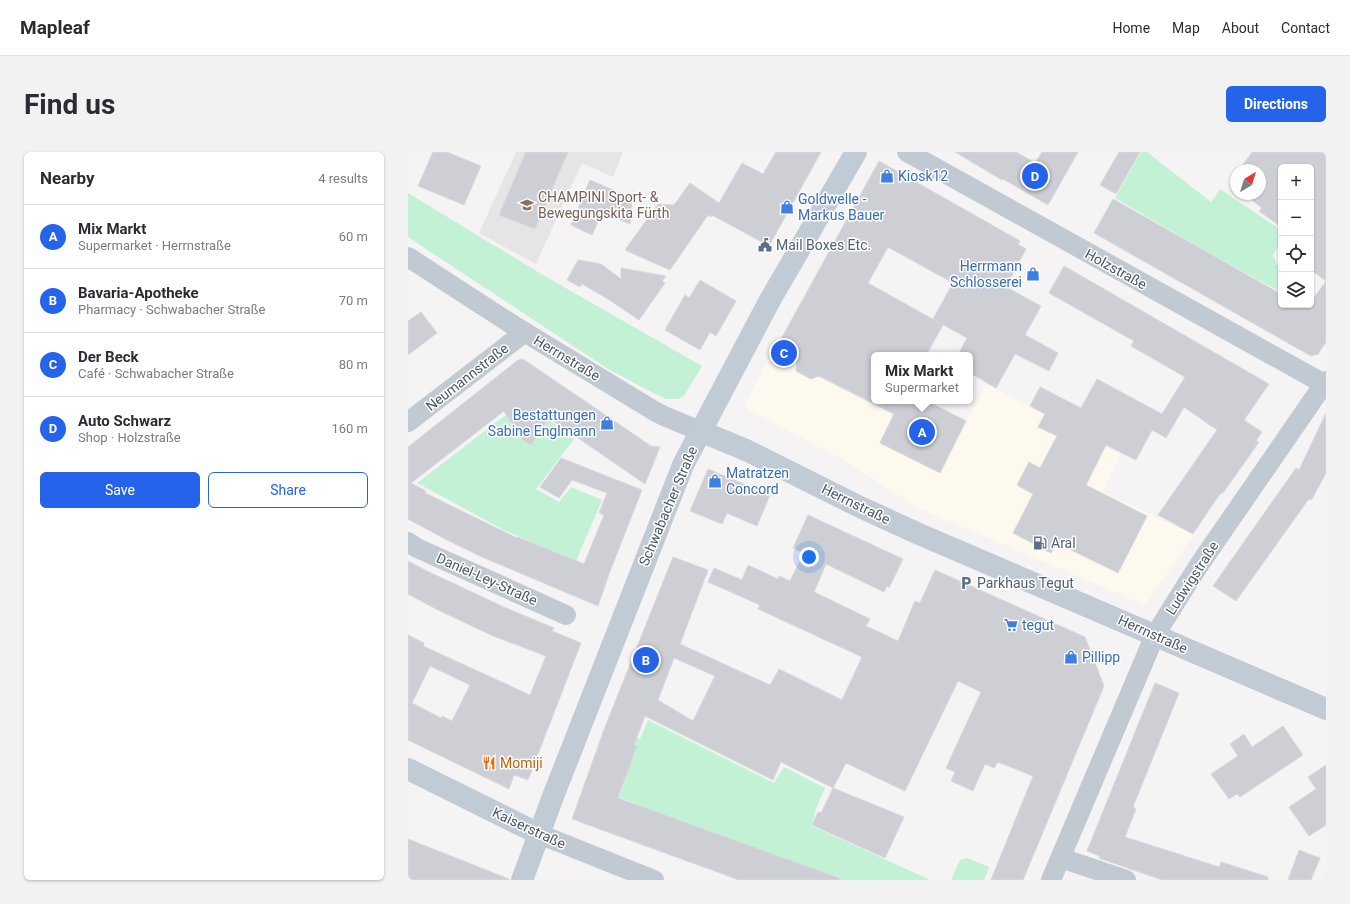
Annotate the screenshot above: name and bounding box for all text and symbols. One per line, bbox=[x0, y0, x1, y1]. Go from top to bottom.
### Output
text: Mapleaf bbox=[20, 16, 90, 39]
text: Home bbox=[1112, 20, 1150, 36]
text: Map bbox=[1172, 20, 1200, 36]
text: About bbox=[1222, 20, 1259, 36]
text: Contact bbox=[1281, 20, 1330, 36]
button: Directions bbox=[1226, 86, 1326, 122]
text: Find us bbox=[24, 88, 115, 121]
pin: D bbox=[1022, 161, 1048, 191]
north arrow bbox=[1230, 164, 1266, 200]
map controls bbox=[1278, 164, 1314, 308]
button: + bbox=[1278, 164, 1314, 200]
text: Nearby bbox=[40, 168, 95, 188]
shop icon: Kiosk12 bbox=[879, 168, 895, 184]
place label: Kiosk12 bbox=[898, 168, 948, 184]
text: 4 results bbox=[318, 171, 368, 186]
place label: CHAMPINI Sport- & Bewegungskita Fürth bbox=[538, 189, 669, 221]
place label: Goldwelle - Markus Bauer bbox=[798, 191, 885, 223]
school or university icon: CHAMPINI Sport- & Bewegungskita Fürth bbox=[519, 197, 535, 213]
shop icon: Goldwelle - Markus Bauer bbox=[779, 199, 795, 215]
button: − bbox=[1278, 200, 1314, 236]
text: Mix Markt bbox=[78, 220, 146, 238]
text: A bbox=[49, 229, 57, 244]
text: 60 m bbox=[339, 229, 368, 244]
button: locate bbox=[1278, 236, 1314, 272]
public building icon: Mail Boxes Etc. bbox=[757, 237, 773, 253]
place label: Mail Boxes Etc. bbox=[776, 237, 871, 253]
text: Supermarket · Herrnstraße bbox=[78, 238, 231, 253]
street label: Holzstraße bbox=[1082, 246, 1150, 292]
place label: Herrmann Schlosserei bbox=[950, 258, 1022, 290]
shop icon: Herrmann Schlosserei bbox=[1025, 266, 1041, 282]
button: layers bbox=[1278, 272, 1314, 308]
text: Bavaria-Apotheke bbox=[78, 284, 199, 302]
text: B bbox=[49, 293, 57, 308]
text: 70 m bbox=[339, 293, 368, 308]
text: Pharmacy · Schwabacher Straße bbox=[78, 302, 265, 317]
street label: Herrnstraße bbox=[531, 332, 603, 384]
pin: C bbox=[771, 338, 797, 368]
street label: Neumannstraße bbox=[423, 340, 511, 414]
text: Der Beck bbox=[78, 348, 139, 366]
popup bbox=[871, 352, 973, 404]
text: C bbox=[49, 357, 57, 372]
text: 80 m bbox=[339, 357, 368, 372]
text: Mix Markt bbox=[885, 362, 953, 380]
text: Café · Schwabacher Straße bbox=[78, 366, 234, 381]
text: Supermarket bbox=[885, 380, 959, 395]
place label: Bestattungen Sabine Englmann bbox=[488, 407, 596, 439]
text: Auto Schwarz bbox=[78, 412, 171, 430]
shop icon: Bestattungen Sabine Englmann bbox=[599, 415, 615, 431]
pin: A bbox=[909, 417, 935, 447]
text: D bbox=[49, 421, 57, 436]
text: 160 m bbox=[331, 421, 368, 436]
text: Shop · Holzstraße bbox=[78, 430, 181, 445]
street label: Schwabacher Straße bbox=[636, 444, 700, 568]
place label: Matratzen Concord bbox=[726, 465, 789, 497]
button: Save bbox=[40, 472, 200, 508]
button: Share bbox=[208, 472, 368, 508]
shop icon: Matratzen Concord bbox=[707, 473, 723, 489]
street label: Herrnstraße bbox=[819, 481, 893, 527]
fuel station icon: Aral bbox=[1032, 535, 1048, 551]
place label: Aral bbox=[1051, 535, 1076, 551]
street label: Ludwigstraße bbox=[1162, 538, 1222, 618]
your location bbox=[799, 547, 819, 567]
street label: Daniel-Ley-Straße bbox=[434, 550, 540, 608]
parking icon: Parkhaus Tegut bbox=[958, 575, 974, 591]
place label: Parkhaus Tegut bbox=[977, 575, 1074, 591]
street label: Herrnstraße bbox=[1116, 612, 1190, 656]
supermarket icon: tegut bbox=[1003, 617, 1019, 633]
place label: tegut bbox=[1022, 617, 1055, 633]
pin: B bbox=[633, 645, 659, 675]
shop icon: Pillipp bbox=[1063, 649, 1079, 665]
place label: Pillipp bbox=[1082, 649, 1120, 665]
restaurant icon: Momiji bbox=[481, 755, 497, 771]
place label: Momiji bbox=[500, 755, 543, 771]
street label: Kaiserstraße bbox=[490, 804, 568, 852]

